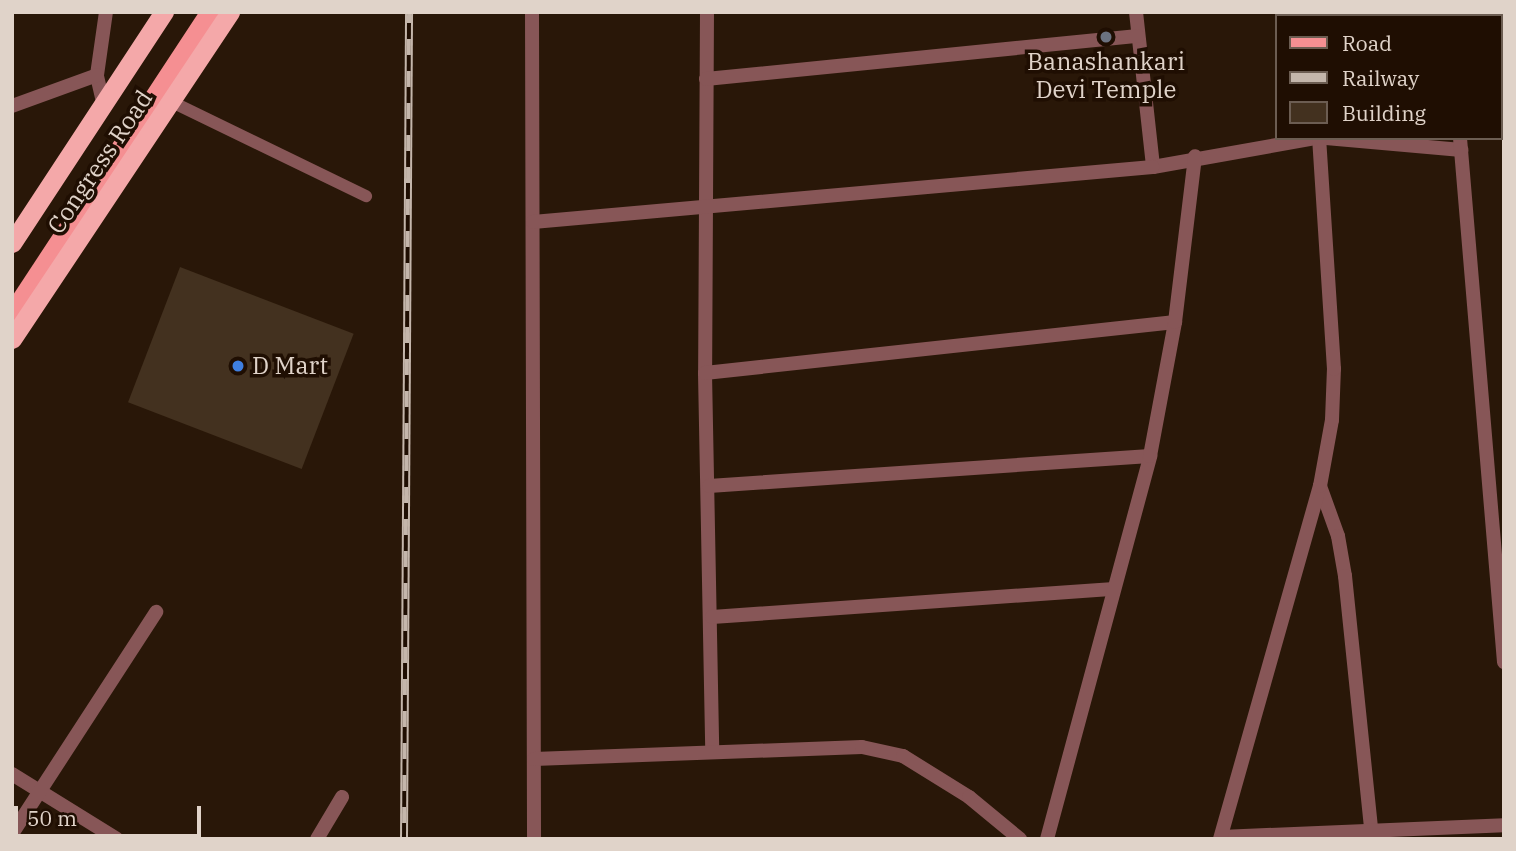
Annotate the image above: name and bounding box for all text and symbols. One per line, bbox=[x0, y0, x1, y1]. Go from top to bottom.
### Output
legend bbox=[1274, 14, 1502, 140]
marker: Banashankari Devi Temple bbox=[1098, 29, 1114, 45]
text: Road bbox=[1342, 29, 1392, 57]
place label: Banashankari Devi Temple bbox=[1027, 48, 1185, 104]
text: Railway bbox=[1342, 64, 1419, 92]
street label: Congress Road bbox=[41, 85, 159, 239]
text: Building bbox=[1342, 99, 1426, 127]
place label: D Mart bbox=[252, 352, 328, 380]
marker: D Mart bbox=[230, 358, 246, 374]
scale bar bbox=[18, 792, 205, 836]
text: 50 m bbox=[27, 804, 77, 832]

